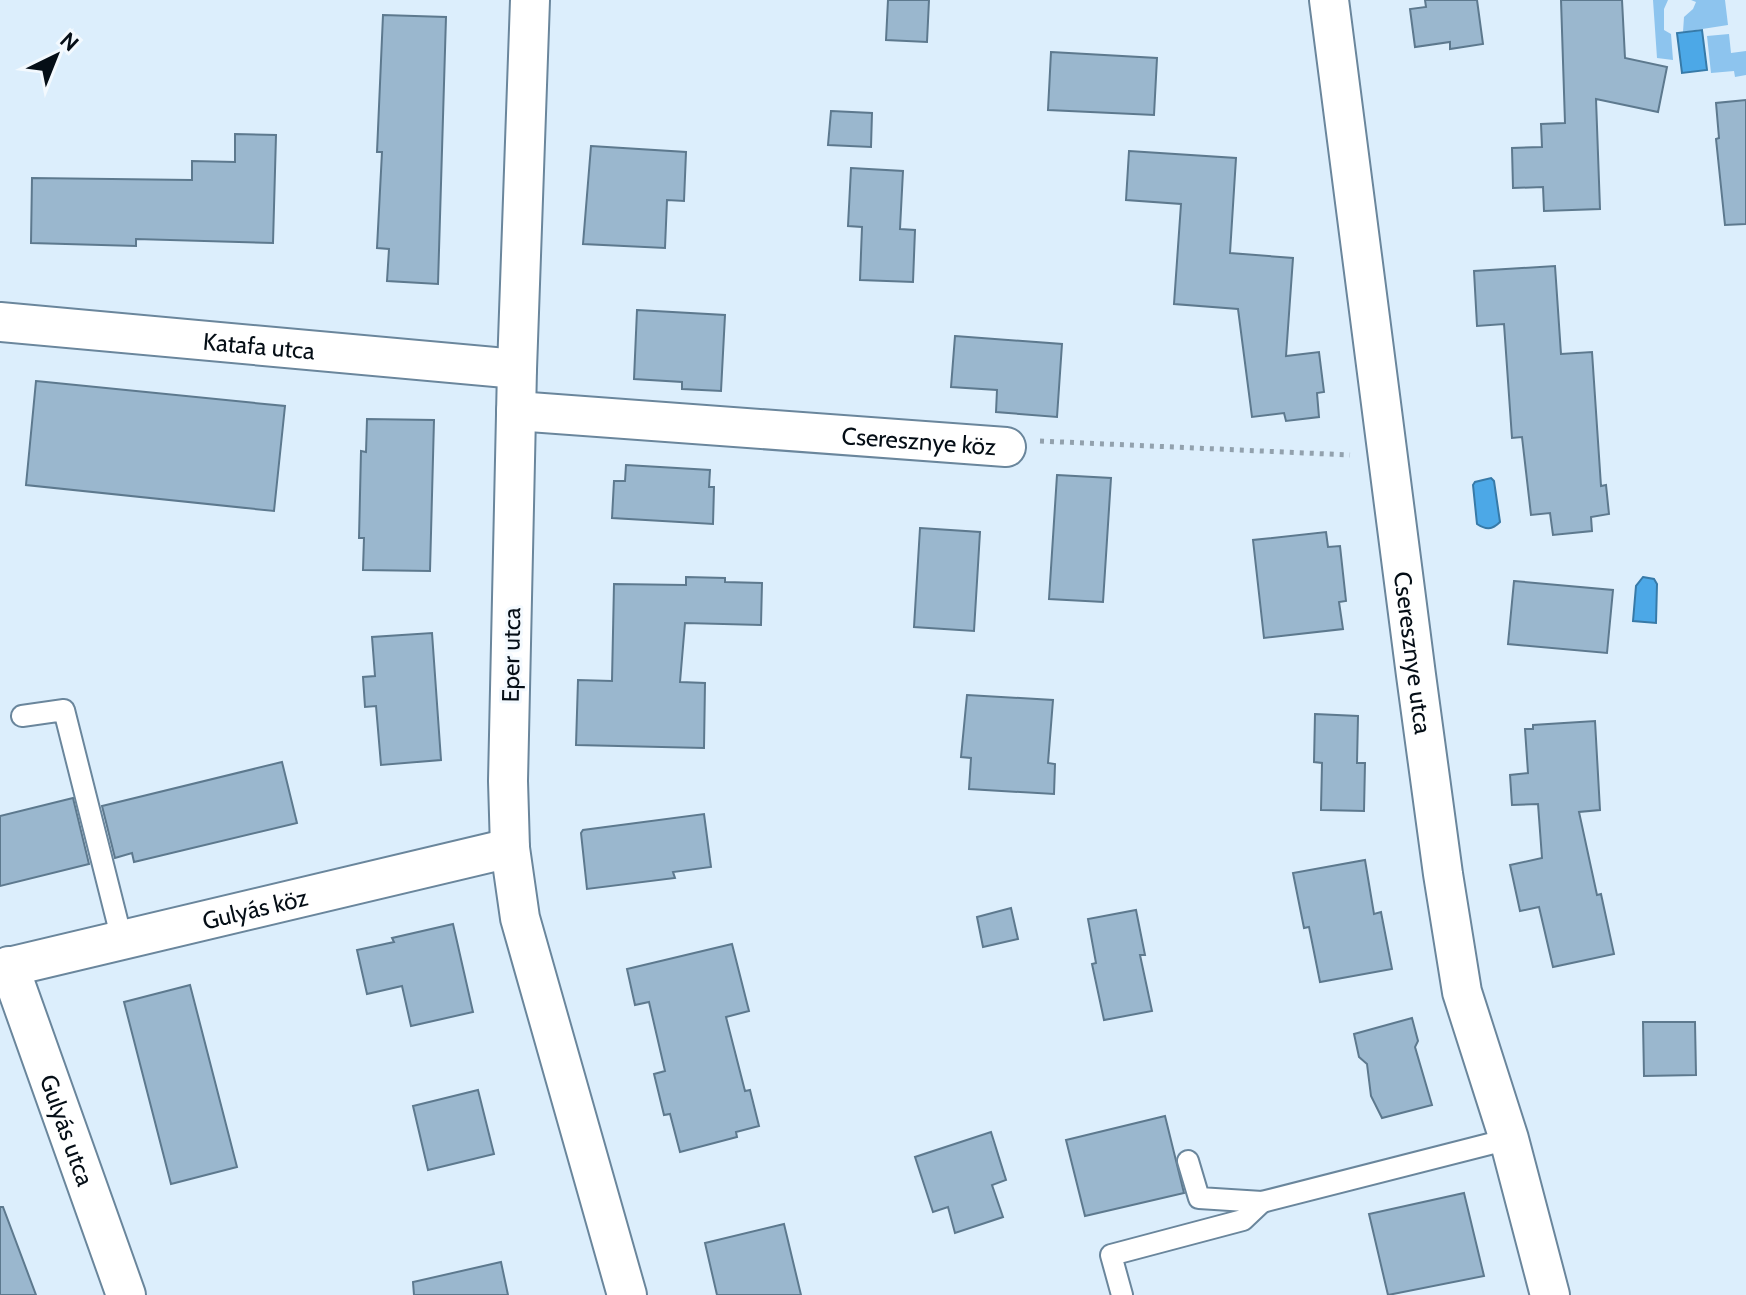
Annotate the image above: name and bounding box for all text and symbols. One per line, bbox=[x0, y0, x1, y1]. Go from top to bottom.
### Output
north arrow bbox=[16, 16, 96, 96]
text: N bbox=[54, 27, 84, 57]
street label: Katafa utca bbox=[202, 326, 317, 365]
street label: Cseresznye köz bbox=[841, 420, 997, 461]
street label: Cseresznye utca bbox=[1388, 570, 1438, 736]
street label: Eper utca bbox=[496, 607, 526, 703]
street label: Gulyás köz bbox=[199, 882, 311, 935]
street label: Gulyás utca bbox=[34, 1070, 101, 1190]

